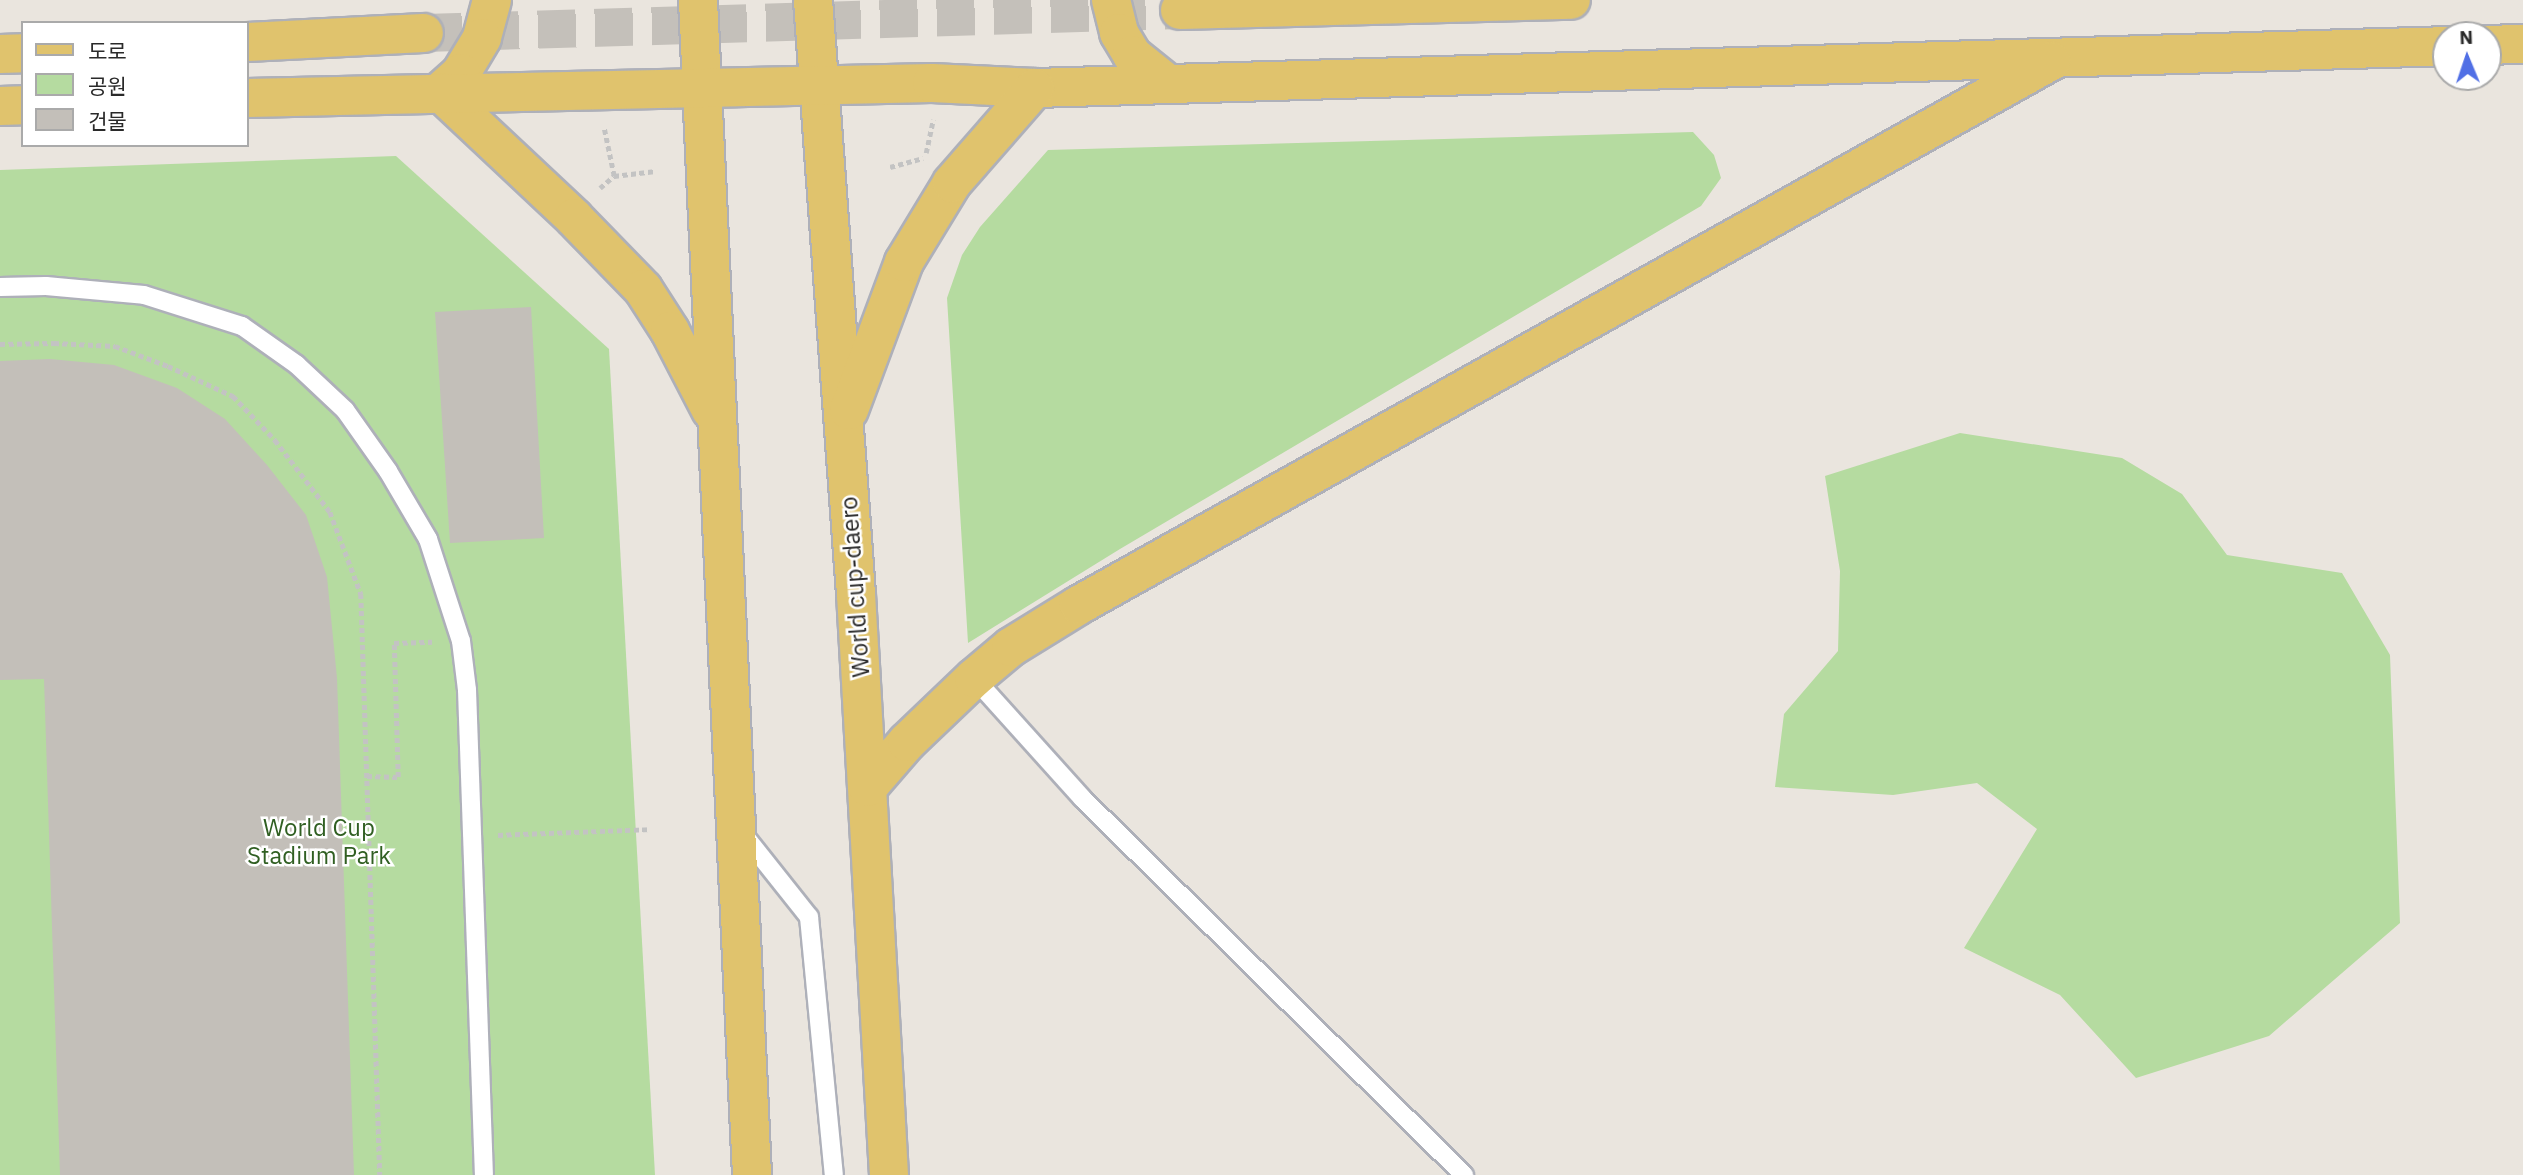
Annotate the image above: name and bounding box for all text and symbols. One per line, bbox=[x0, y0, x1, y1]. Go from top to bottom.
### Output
legend bbox=[21, 21, 248, 147]
north arrow bbox=[2432, 21, 2502, 91]
text: N bbox=[2459, 25, 2474, 49]
text: 도로 bbox=[88, 37, 127, 65]
text: 공원 bbox=[88, 72, 127, 100]
text: 건물 bbox=[88, 107, 127, 135]
street label: World cup-daero bbox=[834, 496, 876, 678]
park label: World Cup Stadium Park bbox=[247, 814, 391, 870]

